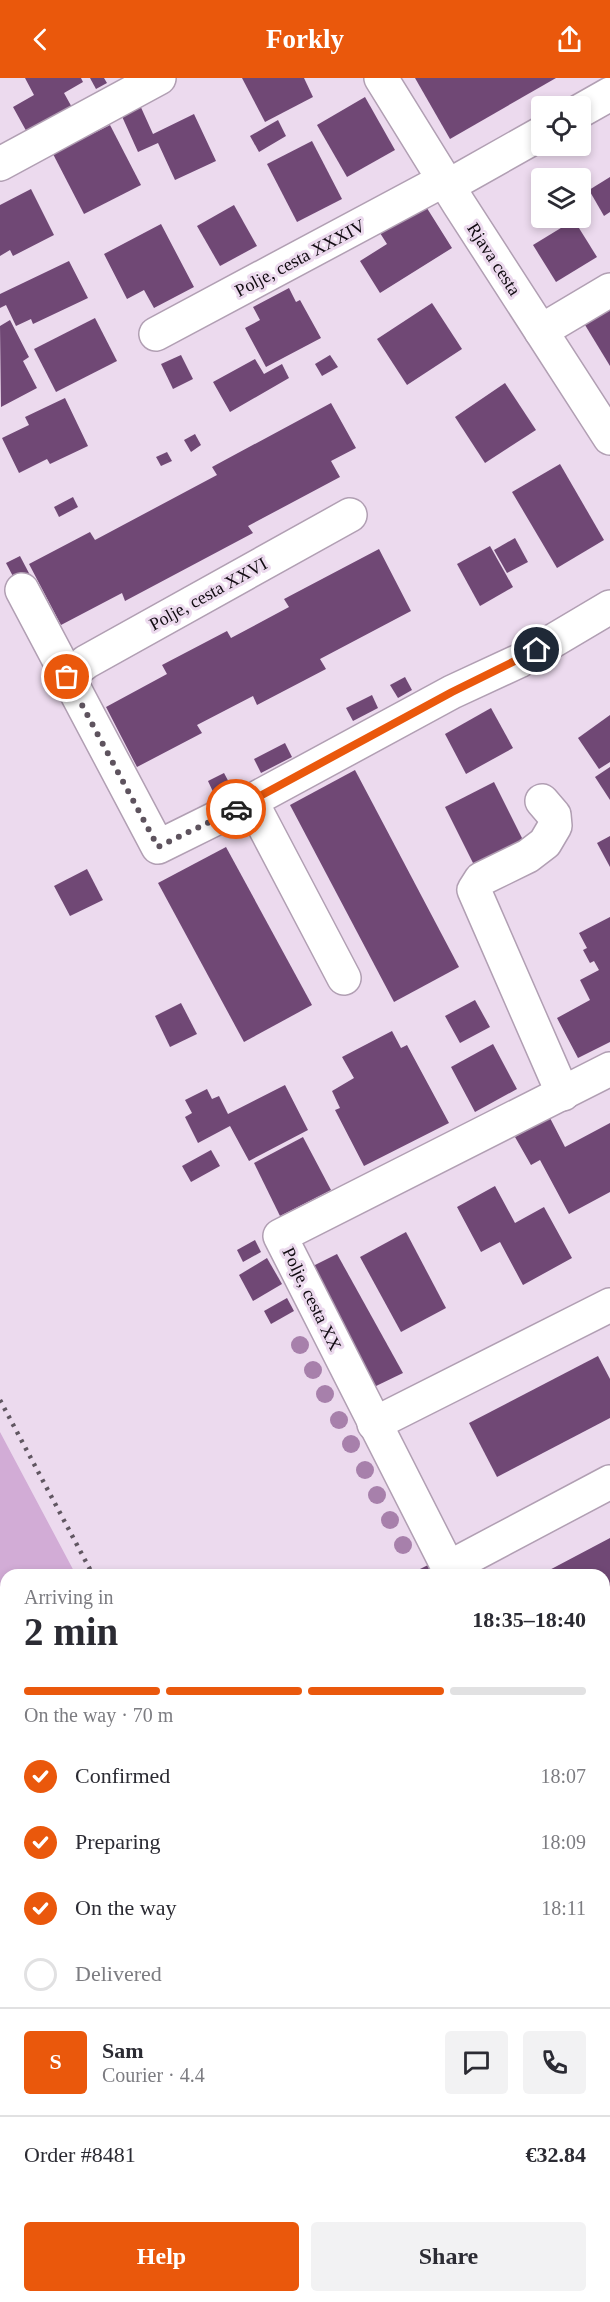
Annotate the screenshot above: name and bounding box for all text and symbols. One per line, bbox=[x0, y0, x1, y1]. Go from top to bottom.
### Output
icon: back bbox=[24, 23, 57, 56]
icon: share bbox=[553, 23, 586, 56]
text: Forkly bbox=[266, 24, 344, 54]
map controls bbox=[531, 96, 591, 228]
button: locate bbox=[531, 96, 591, 156]
button: layers bbox=[531, 168, 591, 228]
street label: Polje, cesta XXXIV bbox=[232, 215, 368, 301]
street label: Rjava cesta bbox=[463, 219, 525, 299]
street label: Polje, cesta XXVI bbox=[146, 553, 270, 635]
pin bbox=[511, 624, 562, 675]
icon: home bbox=[520, 633, 553, 666]
pin bbox=[41, 651, 92, 702]
icon: bag bbox=[50, 660, 83, 693]
courier bbox=[206, 779, 266, 839]
icon: car bbox=[220, 793, 253, 826]
street label: Polje, cesta XX bbox=[278, 1244, 346, 1354]
text: Arriving in bbox=[24, 1586, 113, 1608]
text: 18:35–18:40 bbox=[472, 1607, 586, 1632]
text: 2 min bbox=[24, 1610, 118, 1653]
text: On the way · 70 m bbox=[24, 1704, 173, 1726]
icon: check bbox=[24, 1760, 57, 1793]
text: Confirmed bbox=[75, 1763, 170, 1788]
text: 18:07 bbox=[540, 1765, 586, 1787]
icon: check bbox=[24, 1826, 57, 1859]
text: Preparing bbox=[75, 1829, 161, 1854]
text: 18:09 bbox=[540, 1831, 586, 1853]
icon: check bbox=[24, 1892, 57, 1925]
text: On the way bbox=[75, 1895, 176, 1920]
text: 18:11 bbox=[541, 1897, 586, 1919]
text: Delivered bbox=[75, 1961, 162, 1986]
button: chat bbox=[445, 2031, 508, 2094]
button: phone bbox=[523, 2031, 586, 2094]
text: Sam bbox=[102, 2038, 144, 2063]
text: S bbox=[49, 2049, 62, 2074]
text: Courier · 4.4 bbox=[102, 2064, 205, 2086]
text: Order #8481 bbox=[24, 2142, 136, 2167]
text: €32.84 bbox=[526, 2142, 586, 2167]
button: Help bbox=[24, 2222, 299, 2291]
button: Share bbox=[311, 2222, 586, 2291]

